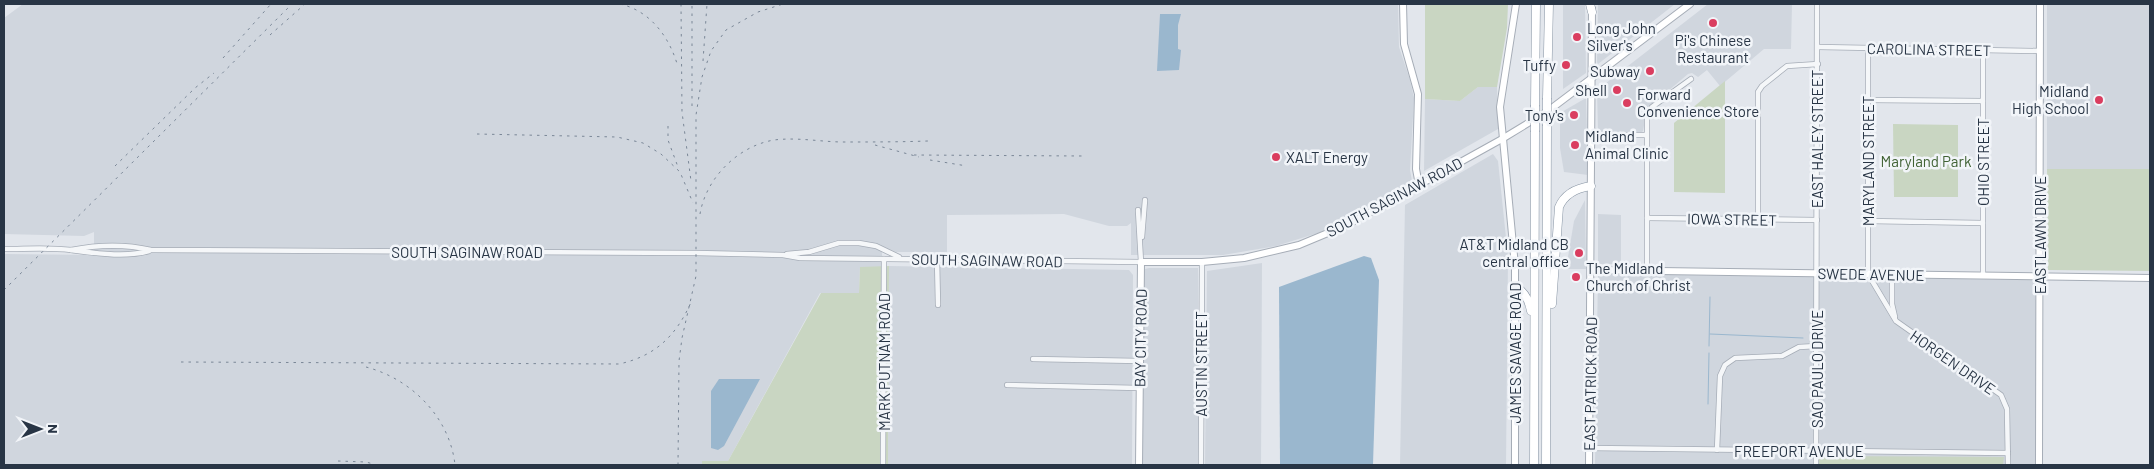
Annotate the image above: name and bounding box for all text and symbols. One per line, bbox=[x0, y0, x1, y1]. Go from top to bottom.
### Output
marker: Pi's Chinese Restaurant bbox=[1707, 17, 1719, 29]
place label: Long John Silver's bbox=[1587, 19, 1656, 54]
marker: Long John Silver's bbox=[1571, 31, 1583, 43]
place label: Pi's Chinese Restaurant bbox=[1675, 31, 1751, 66]
street label: CAROLINA STREET bbox=[1867, 39, 1991, 59]
place label: Tuffy bbox=[1522, 56, 1556, 74]
marker: Tuffy bbox=[1560, 59, 1572, 71]
place label: Subway bbox=[1590, 62, 1640, 80]
marker: Subway bbox=[1644, 65, 1656, 77]
street label: EAST HALEY STREET bbox=[1808, 70, 1826, 208]
place label: Shell bbox=[1575, 81, 1607, 99]
place label: Midland High School bbox=[2012, 82, 2089, 117]
marker: Shell bbox=[1611, 84, 1623, 96]
place label: Forward Convenience Store bbox=[1637, 85, 1759, 120]
marker: Midland High School bbox=[2093, 94, 2105, 106]
street label: MARYLAND STREET bbox=[1859, 96, 1877, 226]
marker: Forward Convenience Store bbox=[1621, 97, 1633, 109]
place label: Tony's bbox=[1525, 106, 1564, 124]
marker: Tony's bbox=[1568, 109, 1580, 121]
street label: OHIO STREET bbox=[1974, 118, 1992, 206]
place label: Midland Animal Clinic bbox=[1585, 127, 1669, 162]
marker: Midland Animal Clinic bbox=[1569, 139, 1581, 151]
place label: XALT Energy bbox=[1286, 148, 1368, 166]
marker: XALT Energy bbox=[1270, 151, 1282, 163]
park label: Maryland Park bbox=[1881, 152, 1972, 170]
street label: SOUTH SAGINAW ROAD bbox=[1323, 153, 1465, 241]
street label: EASTLAWN DRIVE bbox=[2031, 176, 2049, 294]
street label: IOWA STREET bbox=[1687, 209, 1777, 229]
place label: AT&T Midland CB central office bbox=[1459, 235, 1569, 270]
street label: SOUTH SAGINAW ROAD bbox=[391, 243, 543, 261]
marker: AT&T Midland CB central office bbox=[1573, 247, 1585, 259]
street label: SOUTH SAGINAW ROAD bbox=[911, 250, 1063, 270]
place label: The Midland Church of Christ bbox=[1586, 259, 1691, 294]
street label: SWEDE AVENUE bbox=[1817, 264, 1925, 284]
marker: The Midland Church of Christ bbox=[1570, 271, 1582, 283]
street label: JAMES SAVAGE ROAD bbox=[1506, 283, 1524, 423]
street label: BAY CITY ROAD bbox=[1130, 289, 1150, 387]
street label: MARK PUTNAM ROAD bbox=[875, 293, 893, 431]
street label: SAO PAULO DRIVE bbox=[1808, 310, 1826, 428]
street label: AUSTIN STREET bbox=[1192, 311, 1210, 417]
street label: EAST PATRICK ROAD bbox=[1580, 317, 1600, 451]
street label: HORGEN DRIVE bbox=[1907, 326, 1999, 398]
north arrow bbox=[15, 404, 65, 454]
text: N bbox=[45, 424, 62, 434]
street label: FREEPORT AVENUE bbox=[1734, 442, 1864, 460]

